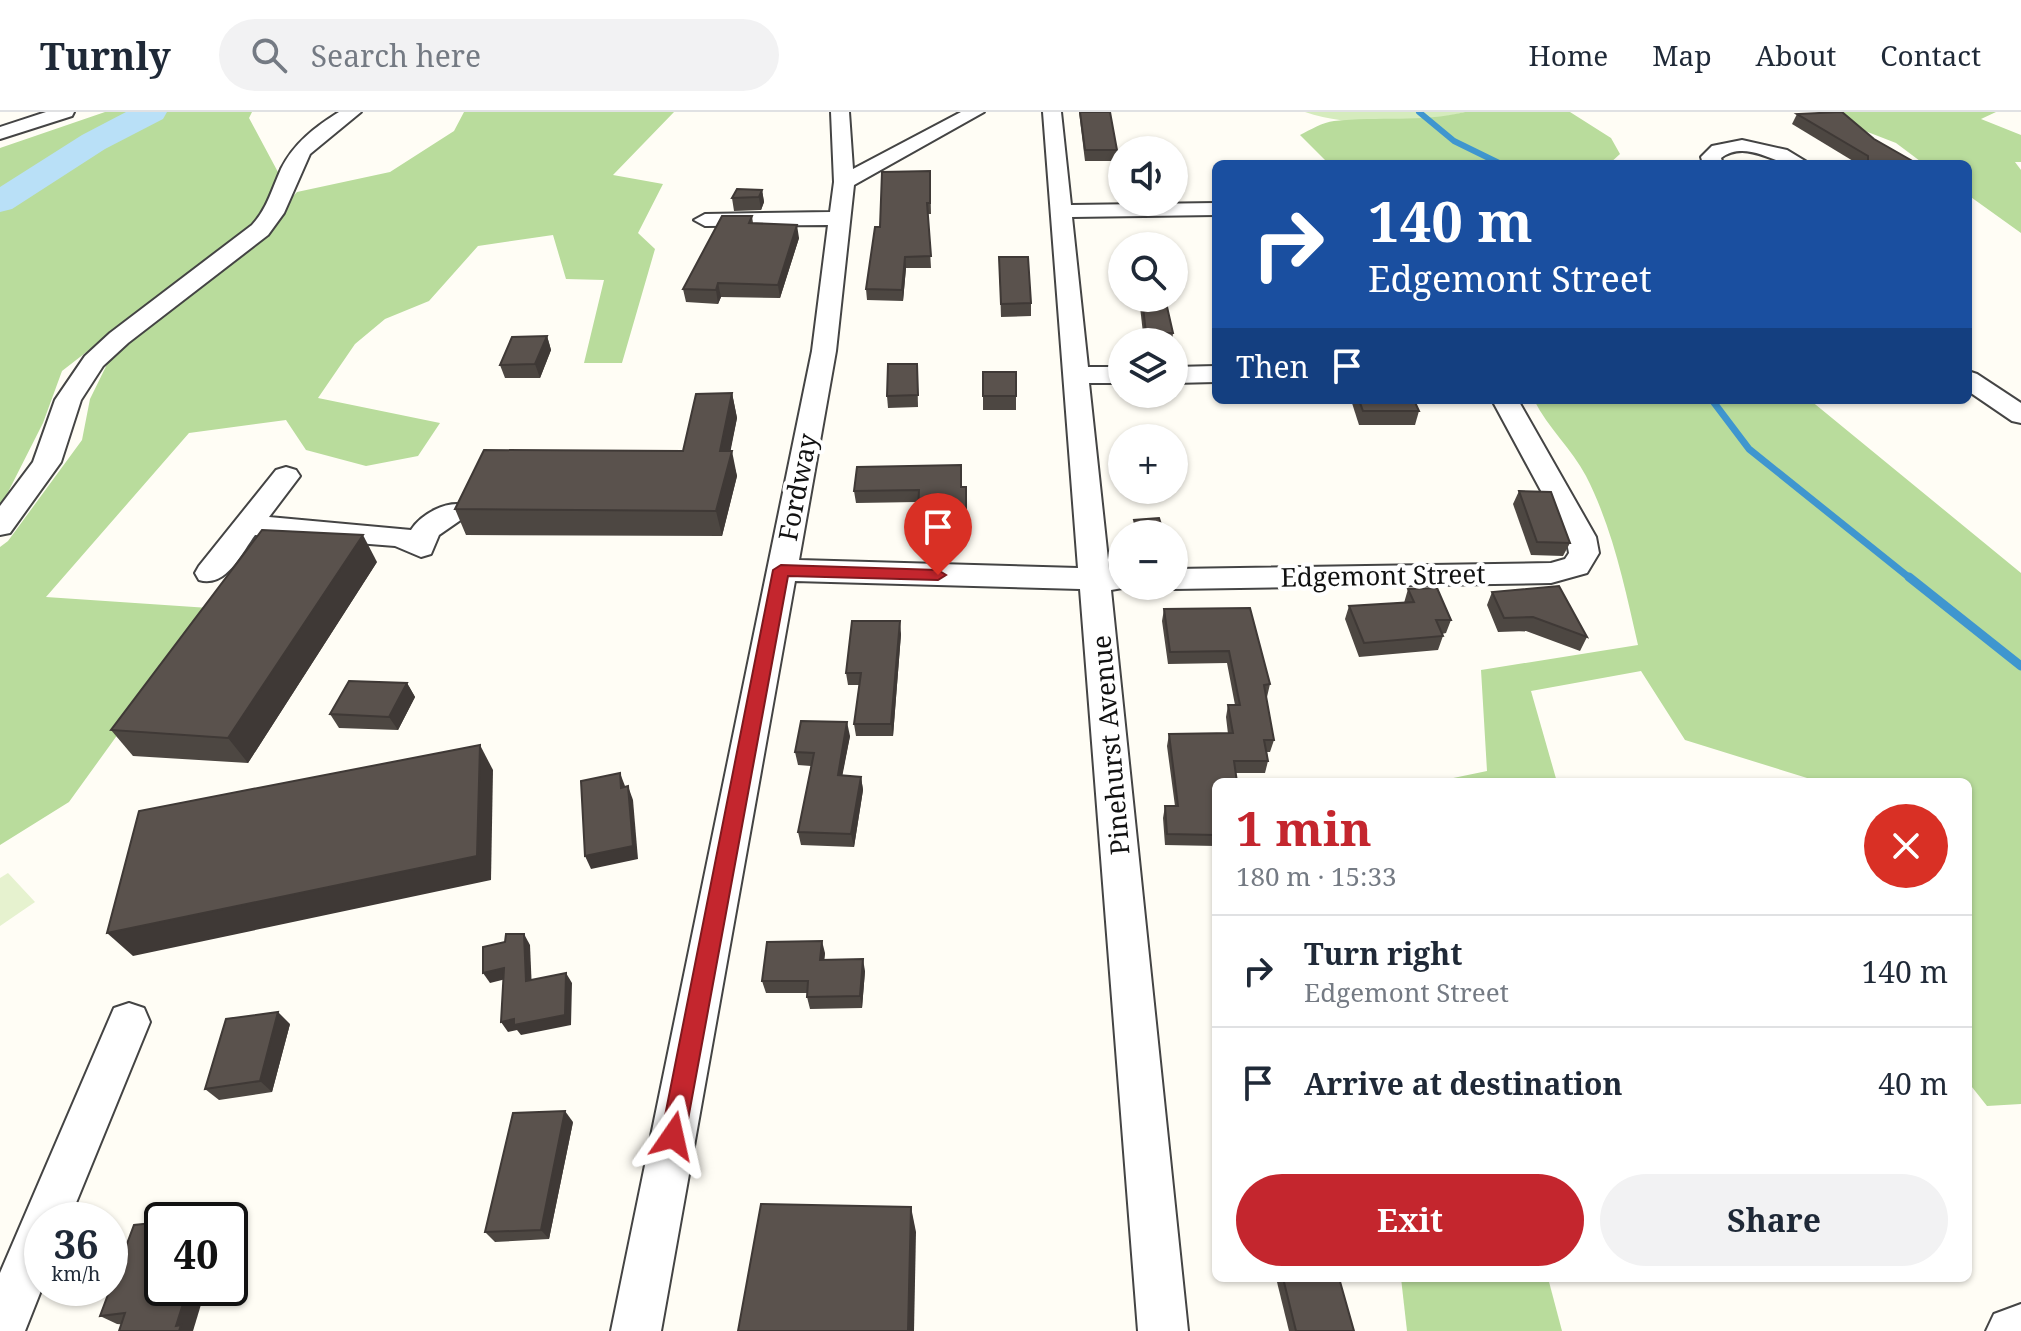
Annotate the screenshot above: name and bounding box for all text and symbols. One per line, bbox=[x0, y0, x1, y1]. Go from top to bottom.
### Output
search box bbox=[219, 19, 779, 91]
text: Turnly bbox=[40, 29, 171, 81]
icon: search bbox=[247, 33, 291, 77]
text: Search here bbox=[311, 35, 481, 76]
text: Home bbox=[1529, 36, 1608, 74]
text: Map bbox=[1652, 36, 1712, 74]
text: About bbox=[1756, 36, 1836, 74]
text: Contact bbox=[1880, 36, 1981, 74]
map controls bbox=[1108, 136, 1188, 600]
button: sound bbox=[1108, 136, 1188, 216]
text: 140 m bbox=[1368, 182, 1533, 258]
icon: right bbox=[1236, 192, 1340, 296]
button: search bbox=[1108, 232, 1188, 312]
text: Edgemont Street bbox=[1368, 254, 1652, 303]
button: layers bbox=[1108, 328, 1188, 408]
icon: arrive bbox=[1325, 344, 1369, 388]
text: Then bbox=[1236, 346, 1309, 387]
button: + bbox=[1108, 424, 1188, 504]
street label: Fordway bbox=[769, 430, 825, 544]
pin bbox=[904, 493, 972, 575]
icon: arrive bbox=[916, 505, 960, 549]
button: − bbox=[1108, 520, 1188, 600]
street label: Edgemont Street bbox=[1280, 555, 1486, 595]
street label: Pinehurst Avenue bbox=[1082, 634, 1138, 856]
text: 1 min bbox=[1236, 795, 1372, 860]
button: close bbox=[1864, 804, 1948, 888]
text: 180 m · 15:33 bbox=[1236, 858, 1397, 894]
text: Turn right bbox=[1304, 933, 1462, 974]
icon: right bbox=[1236, 949, 1280, 993]
text: 140 m bbox=[1862, 951, 1948, 992]
text: Edgemont Street bbox=[1304, 974, 1509, 1010]
icon: arrive bbox=[1236, 1061, 1280, 1105]
text: Arrive at destination bbox=[1304, 1063, 1623, 1104]
text: 40 m bbox=[1878, 1063, 1948, 1104]
position arrow bbox=[631, 1094, 715, 1178]
button: Exit bbox=[1236, 1174, 1584, 1266]
button: Share bbox=[1600, 1174, 1948, 1266]
speed limit sign: 40 bbox=[144, 1202, 248, 1306]
text: 36 bbox=[53, 1216, 99, 1271]
text: km/h bbox=[51, 1260, 101, 1287]

